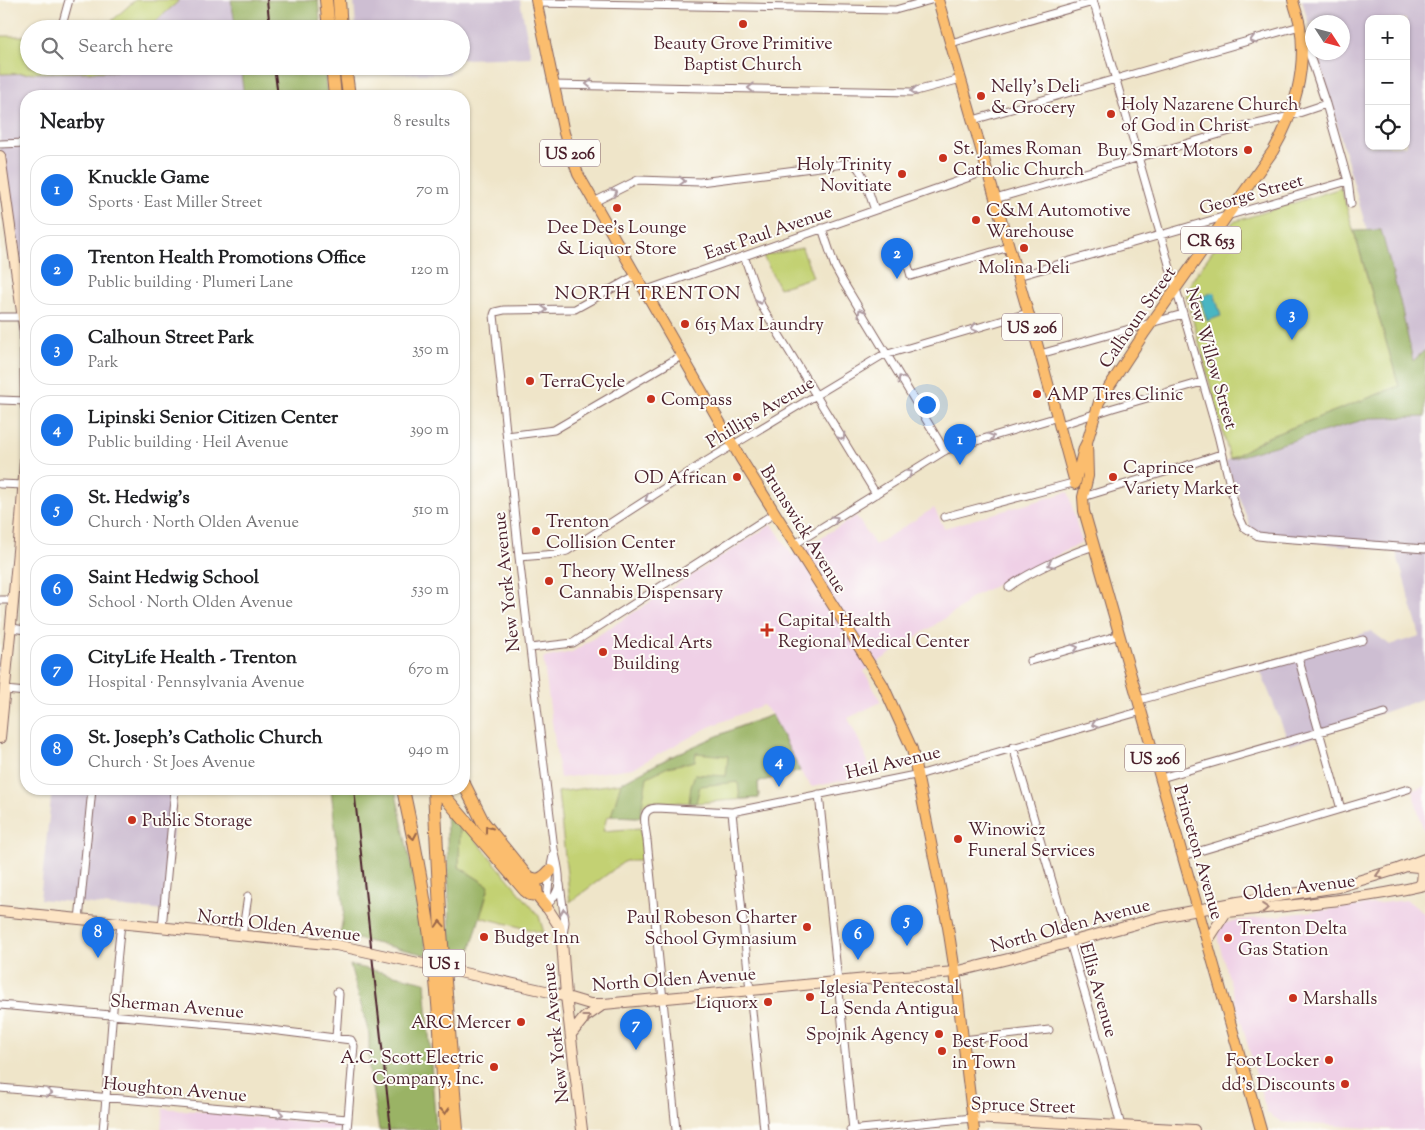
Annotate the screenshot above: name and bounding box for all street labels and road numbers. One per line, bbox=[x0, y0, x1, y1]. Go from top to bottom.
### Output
road number: US 206 bbox=[540, 140, 600, 167]
street label: George Street bbox=[1196, 169, 1307, 223]
street label: East Paul Avenue bbox=[701, 200, 836, 268]
road number: CR 653 bbox=[1181, 226, 1241, 254]
street label: Calhoun Street bbox=[1094, 262, 1183, 374]
street label: New Willow Street bbox=[1177, 285, 1243, 433]
road number: US 206 bbox=[1002, 314, 1062, 341]
street label: Phillips Avenue bbox=[702, 371, 820, 456]
street label: Brunswick Avenue bbox=[752, 461, 852, 599]
street label: New York Avenue bbox=[488, 510, 528, 653]
street label: Heil Avenue bbox=[843, 740, 944, 787]
road number: US 206 bbox=[1125, 744, 1185, 771]
street label: Princeton Avenue bbox=[1165, 782, 1229, 923]
street label: Olden Avenue bbox=[1241, 869, 1357, 909]
street label: North Olden Avenue bbox=[988, 893, 1153, 961]
street label: North Olden Avenue bbox=[196, 904, 362, 950]
street label: Ellis Avenue bbox=[1071, 940, 1123, 1041]
road number: US 1 bbox=[423, 950, 465, 976]
street label: New York Avenue bbox=[537, 961, 577, 1104]
street label: North Olden Avenue bbox=[591, 962, 757, 1000]
street label: Sherman Avenue bbox=[109, 989, 245, 1027]
street label: Houghton Avenue bbox=[102, 1072, 248, 1110]
street label: Spruce Street bbox=[970, 1092, 1076, 1122]

